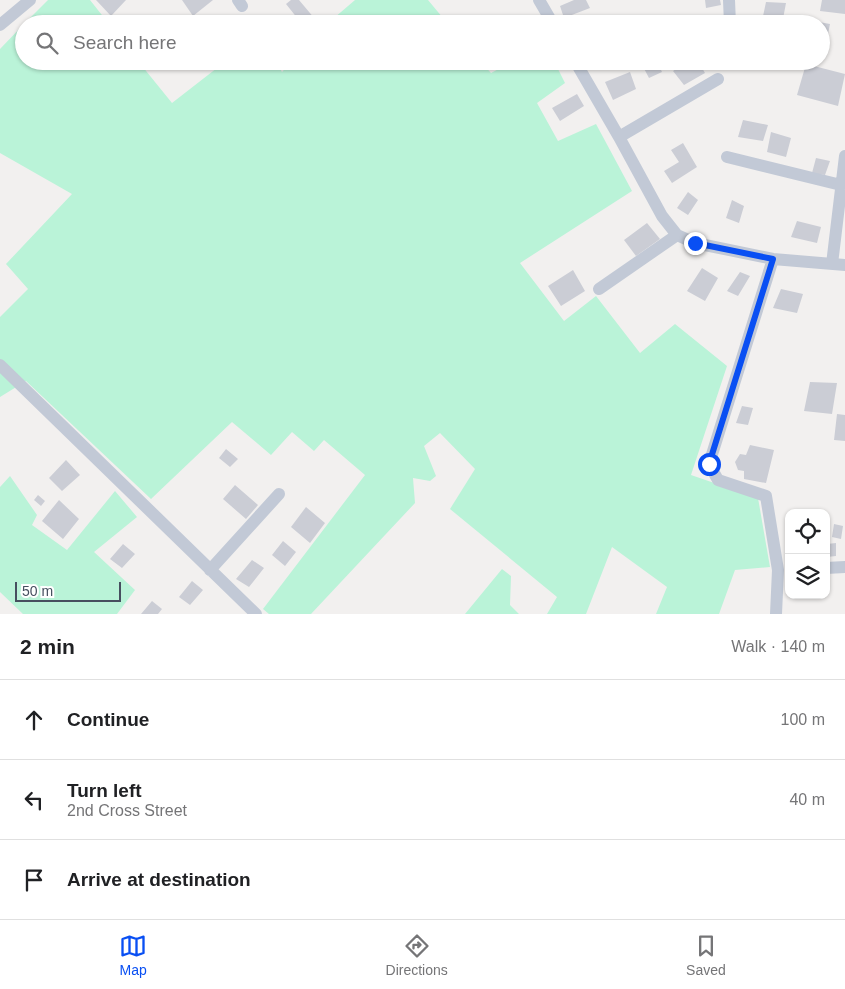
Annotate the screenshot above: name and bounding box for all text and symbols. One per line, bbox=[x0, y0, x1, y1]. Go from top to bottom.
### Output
search box bbox=[15, 15, 830, 70]
icon: search bbox=[33, 29, 61, 57]
text: Search here bbox=[73, 32, 177, 53]
route end bbox=[684, 232, 707, 255]
route start bbox=[698, 453, 721, 476]
map controls bbox=[785, 509, 830, 599]
button: locate bbox=[785, 509, 830, 554]
button: layers bbox=[785, 554, 830, 599]
scale bar bbox=[15, 579, 121, 602]
text: 50 m bbox=[22, 583, 53, 599]
text: 2 min bbox=[20, 635, 75, 658]
text: Walk · 140 m bbox=[731, 638, 825, 655]
icon: ahead bbox=[20, 706, 48, 734]
text: Continue bbox=[67, 709, 149, 730]
text: 100 m bbox=[781, 711, 825, 728]
text: Turn left bbox=[67, 780, 142, 801]
icon: left bbox=[20, 786, 48, 814]
text: 40 m bbox=[789, 791, 825, 808]
text: 2nd Cross Street bbox=[67, 802, 187, 819]
icon: arrive bbox=[20, 866, 48, 894]
text: Arrive at destination bbox=[67, 869, 251, 890]
tab: Map bbox=[119, 932, 147, 978]
tab: Directions bbox=[386, 932, 448, 978]
tab: Saved bbox=[686, 932, 726, 978]

